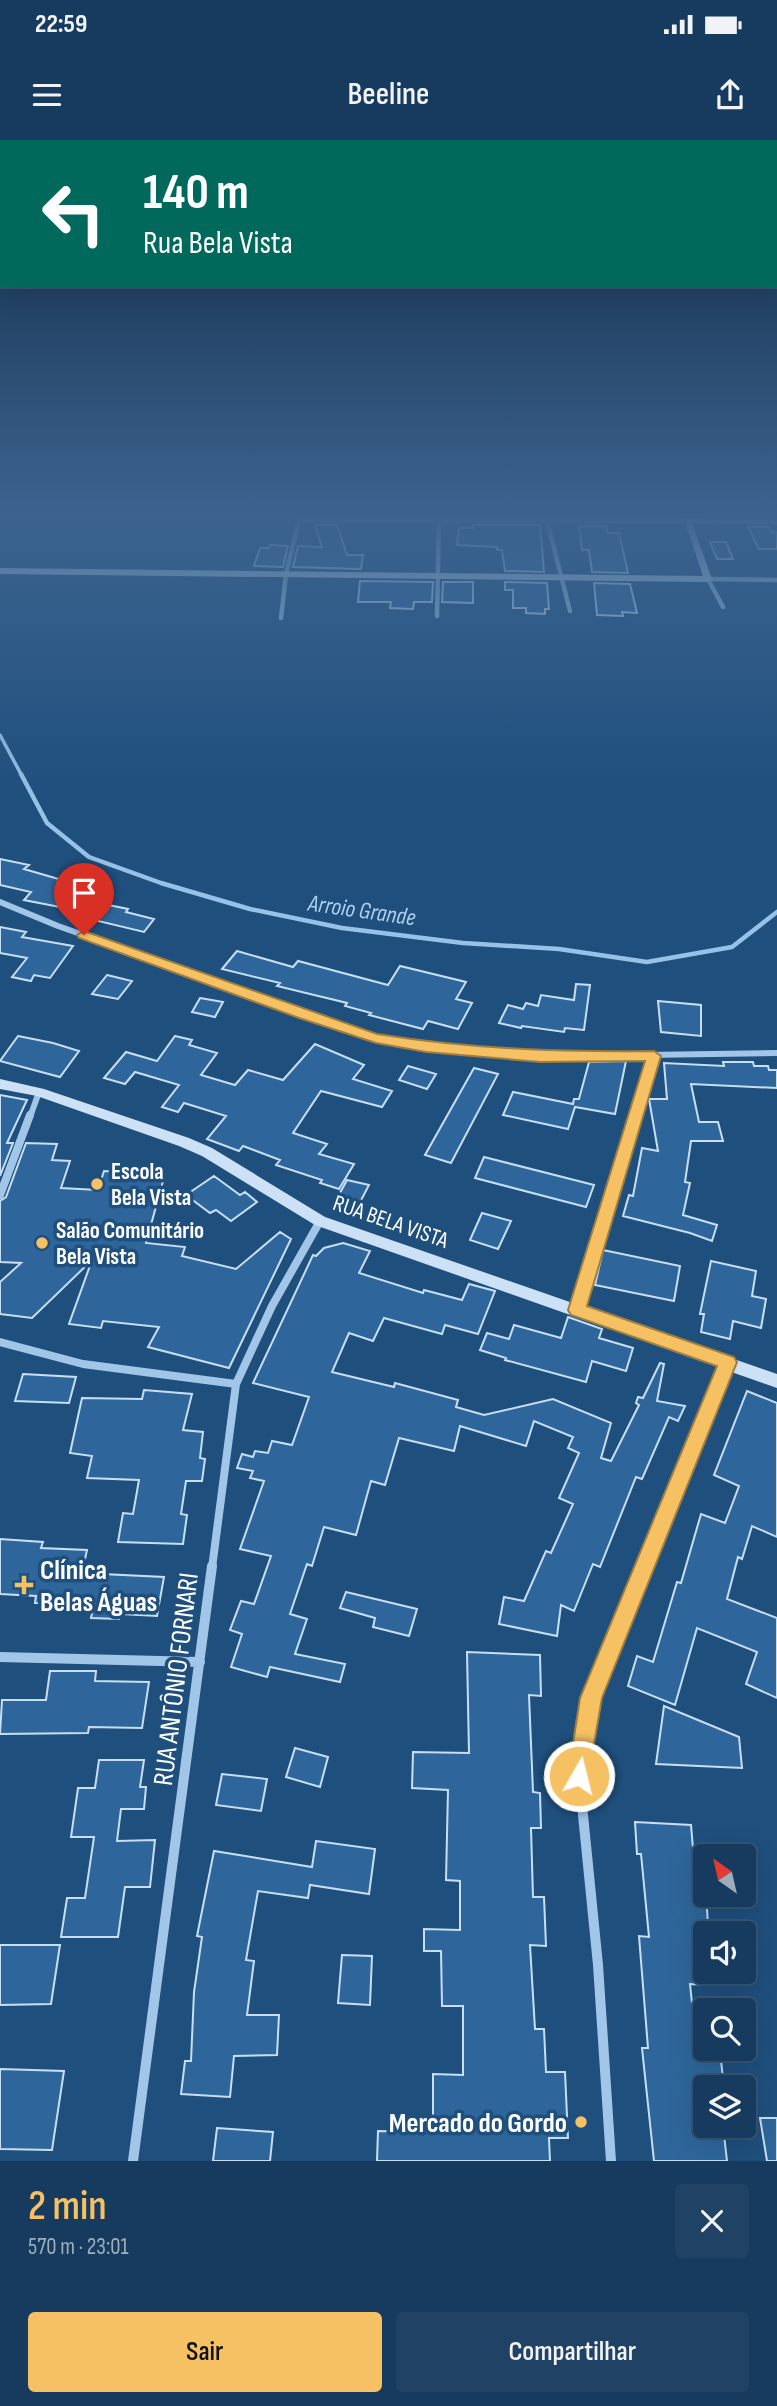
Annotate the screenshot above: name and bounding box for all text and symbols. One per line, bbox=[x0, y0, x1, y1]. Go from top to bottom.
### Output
text: 22:59 bbox=[35, 9, 87, 40]
text: Beeline bbox=[348, 75, 429, 114]
icon: menu bbox=[28, 76, 66, 114]
icon: share bbox=[711, 76, 749, 114]
text: 140 m bbox=[143, 164, 249, 223]
icon: left bbox=[28, 168, 119, 259]
text: Rua Bela Vista bbox=[143, 224, 293, 263]
pin bbox=[54, 863, 114, 935]
icon: arrive bbox=[65, 874, 103, 912]
water label: Arroio Grande bbox=[305, 888, 418, 932]
place label: Escola Bela Vista bbox=[111, 1158, 191, 1212]
marker: Escola Bela Vista bbox=[89, 1176, 105, 1192]
street label: RUA BELA VISTA bbox=[329, 1189, 452, 1255]
place label: Salão Comunitário Bela Vista bbox=[56, 1217, 204, 1271]
marker: Salão Comunitário Bela Vista bbox=[34, 1235, 50, 1251]
place label: Clínica Belas Águas bbox=[40, 1554, 157, 1619]
street label: RUA ANTÔNIO FORNARI bbox=[147, 1571, 206, 1788]
marker: Clínica Belas Águas bbox=[14, 1575, 34, 1595]
position arrow bbox=[542, 1739, 616, 1813]
north arrow bbox=[693, 1844, 756, 1908]
map controls bbox=[693, 1844, 756, 2138]
button: sound bbox=[693, 1921, 756, 1984]
button: search bbox=[693, 1998, 756, 2061]
button: layers bbox=[693, 2075, 756, 2138]
place label: Mercado do Gordo bbox=[389, 2107, 567, 2140]
marker: Mercado do Gordo bbox=[573, 2114, 589, 2130]
text: 2 min bbox=[28, 2181, 107, 2232]
button: close bbox=[675, 2184, 749, 2258]
text: 570 m · 23:01 bbox=[28, 2233, 129, 2261]
button: Sair bbox=[28, 2312, 382, 2392]
button: Compartilhar bbox=[396, 2312, 749, 2392]

